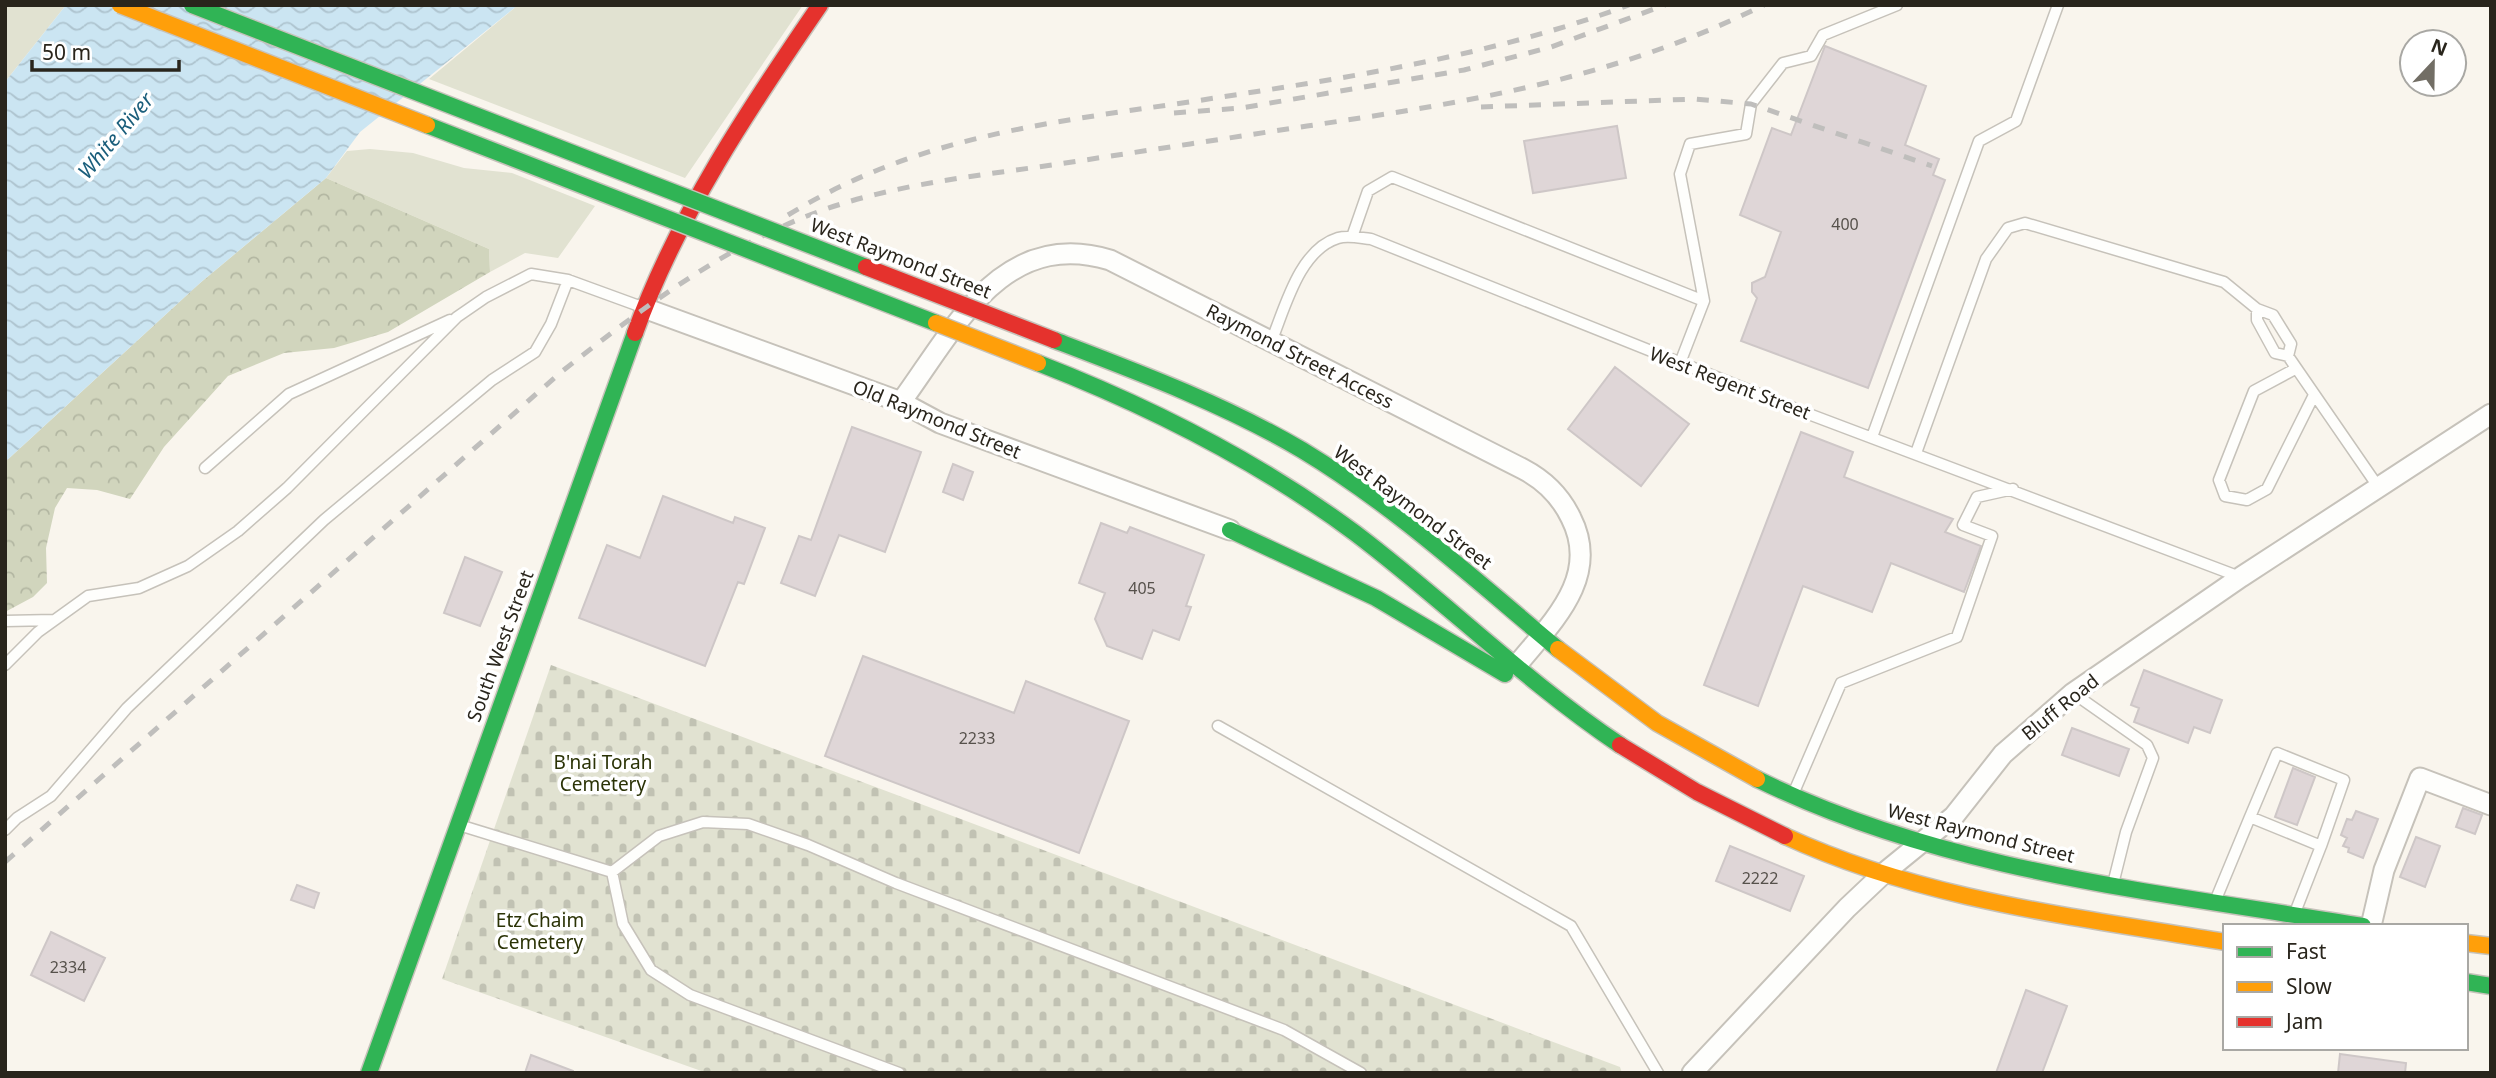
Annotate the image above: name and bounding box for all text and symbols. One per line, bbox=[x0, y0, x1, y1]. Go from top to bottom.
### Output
scale bar bbox=[32, 28, 178, 72]
north arrow bbox=[2398, 28, 2468, 98]
text: N bbox=[2427, 32, 2451, 62]
text: 50 m bbox=[42, 38, 91, 66]
water label: White River bbox=[71, 85, 161, 184]
street label: West Raymond Street bbox=[807, 212, 995, 305]
house number: 400 bbox=[1831, 213, 1859, 235]
street label: Raymond Street Access bbox=[1202, 297, 1398, 415]
street label: West Regent Street bbox=[1646, 340, 1814, 426]
street label: Old Raymond Street bbox=[849, 373, 1025, 465]
street label: West Raymond Street bbox=[1329, 439, 1498, 575]
street label: South West Street bbox=[461, 567, 539, 725]
house number: 405 bbox=[1128, 577, 1156, 599]
street label: Bluff Road bbox=[2016, 668, 2104, 746]
house number: 2233 bbox=[959, 727, 995, 749]
park label: B'nai Torah Cemetery bbox=[554, 749, 652, 797]
street label: West Raymond Street bbox=[1885, 797, 2077, 869]
house number: 2222 bbox=[1742, 867, 1778, 889]
park label: Etz Chaim Cemetery bbox=[496, 907, 584, 955]
legend bbox=[2223, 924, 2468, 1050]
text: Fast bbox=[2286, 937, 2327, 965]
house number: 2334 bbox=[50, 956, 86, 978]
text: Slow bbox=[2286, 972, 2332, 1000]
text: Jam bbox=[2284, 1007, 2323, 1035]

